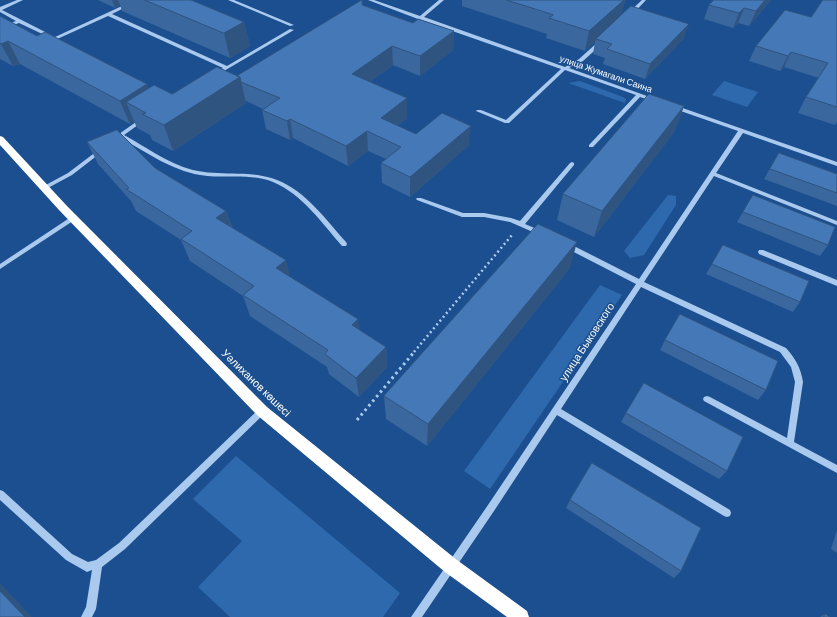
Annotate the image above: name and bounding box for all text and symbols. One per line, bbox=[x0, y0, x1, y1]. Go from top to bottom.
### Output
street label: улица Жумагали Саина bbox=[558, 53, 654, 95]
street label: улица Быковского bbox=[557, 300, 617, 384]
street label: Уәлиханов көшесі bbox=[219, 347, 293, 419]

